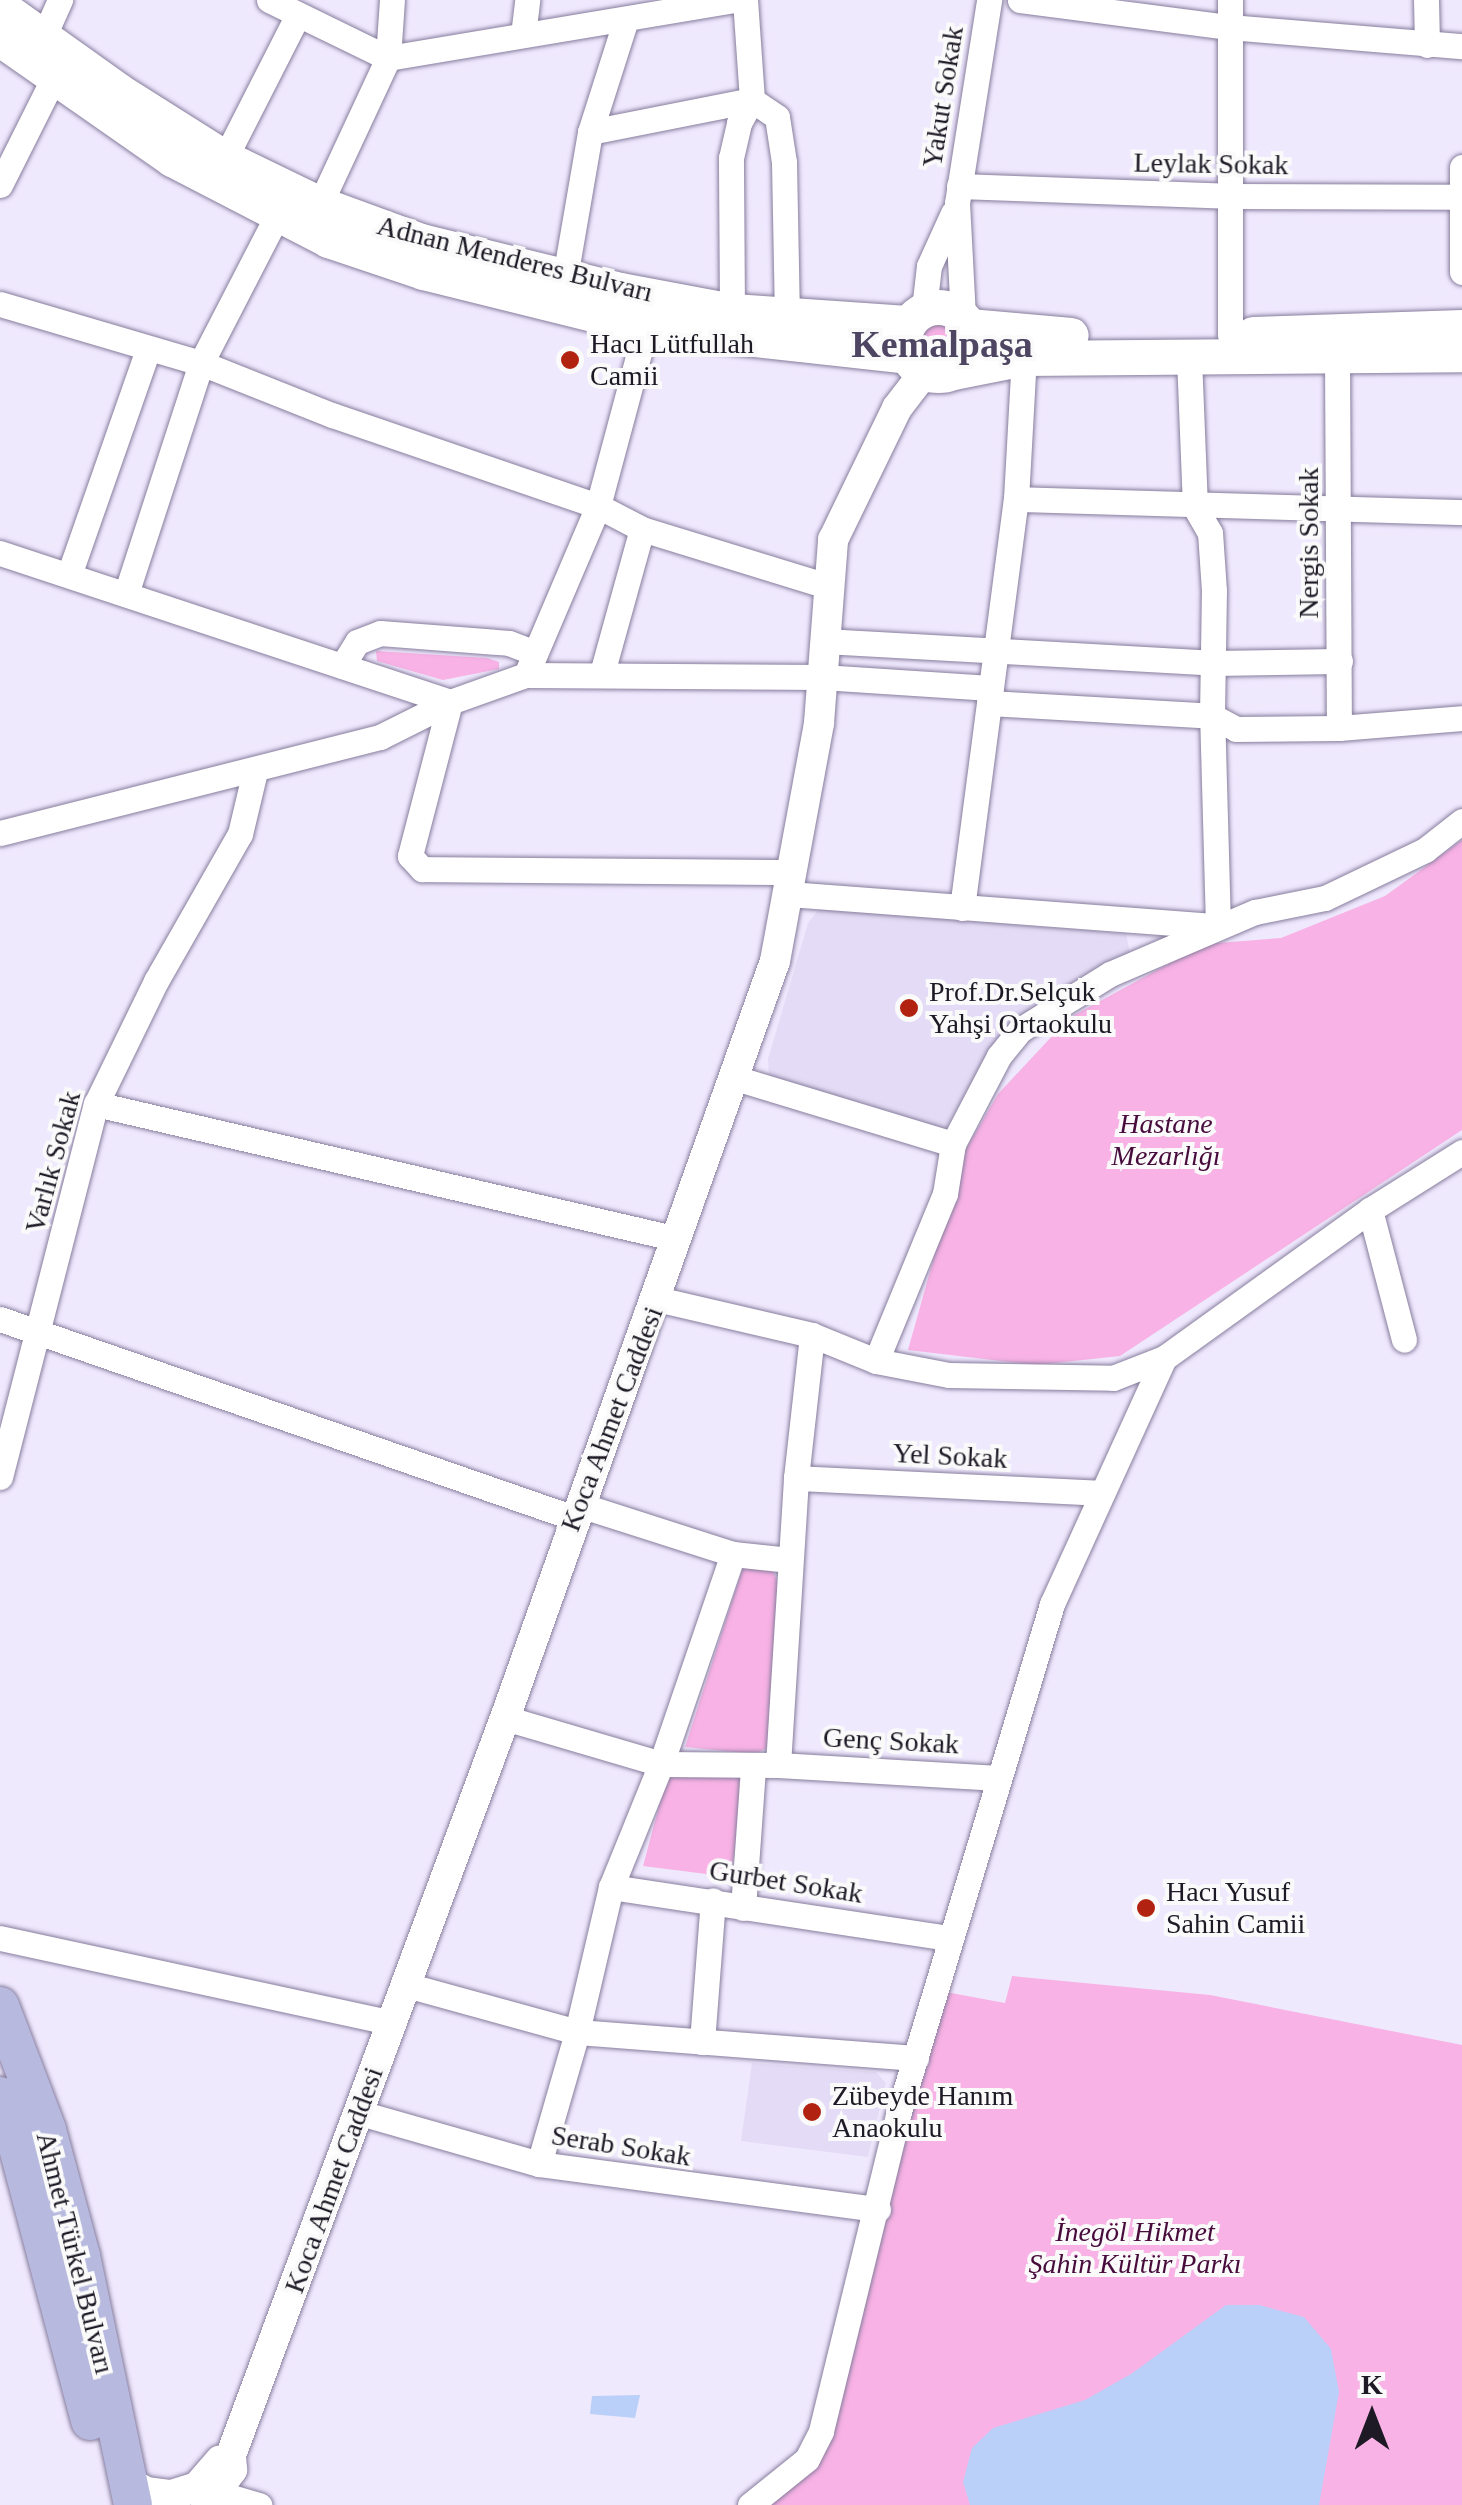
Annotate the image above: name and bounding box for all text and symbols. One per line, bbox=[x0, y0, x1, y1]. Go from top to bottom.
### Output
street label: Yakut Sokak bbox=[915, 24, 971, 170]
street label: Leylak Sokak bbox=[1133, 146, 1289, 182]
street label: Adnan Menderes Bulvarı bbox=[374, 208, 656, 310]
district label: Kemalpaşa bbox=[851, 322, 1033, 368]
place label: Hacı Lütfullah Camii bbox=[590, 327, 754, 393]
marker: Hacı Lütfullah Camii bbox=[559, 349, 581, 371]
street label: Nergis Sokak bbox=[1292, 467, 1326, 619]
place label: Prof.Dr.Selçuk Yahşi Ortaokulu bbox=[929, 975, 1112, 1041]
marker: Prof.Dr.Selçuk Yahşi Ortaokulu bbox=[898, 997, 920, 1019]
street label: Varlık Sokak bbox=[18, 1087, 88, 1237]
park label: Hastane Mezarlığı bbox=[1112, 1107, 1220, 1173]
street label: Koca Ahmet Caddesi bbox=[553, 1301, 671, 1537]
street label: Yel Sokak bbox=[892, 1436, 1008, 1476]
street label: Genç Sokak bbox=[822, 1721, 960, 1761]
street label: Gurbet Sokak bbox=[707, 1853, 865, 1911]
place label: Hacı Yusuf Sahin Camii bbox=[1166, 1875, 1305, 1941]
marker: Hacı Yusuf Sahin Camii bbox=[1135, 1897, 1157, 1919]
street label: Koca Ahmet Caddesi bbox=[277, 2062, 391, 2298]
place label: Zübeyde Hanım Anaokulu bbox=[832, 2079, 1013, 2145]
marker: Zübeyde Hanım Anaokulu bbox=[801, 2101, 823, 2123]
street label: Serab Sokak bbox=[549, 2118, 693, 2174]
street label: Ahmet Türkel Bulvarı bbox=[29, 2128, 121, 2378]
park label: İnegöl Hikmet Şahin Kültür Parkı bbox=[1028, 2215, 1242, 2281]
north arrow bbox=[1322, 2365, 1422, 2465]
text: K bbox=[1361, 2369, 1383, 2400]

